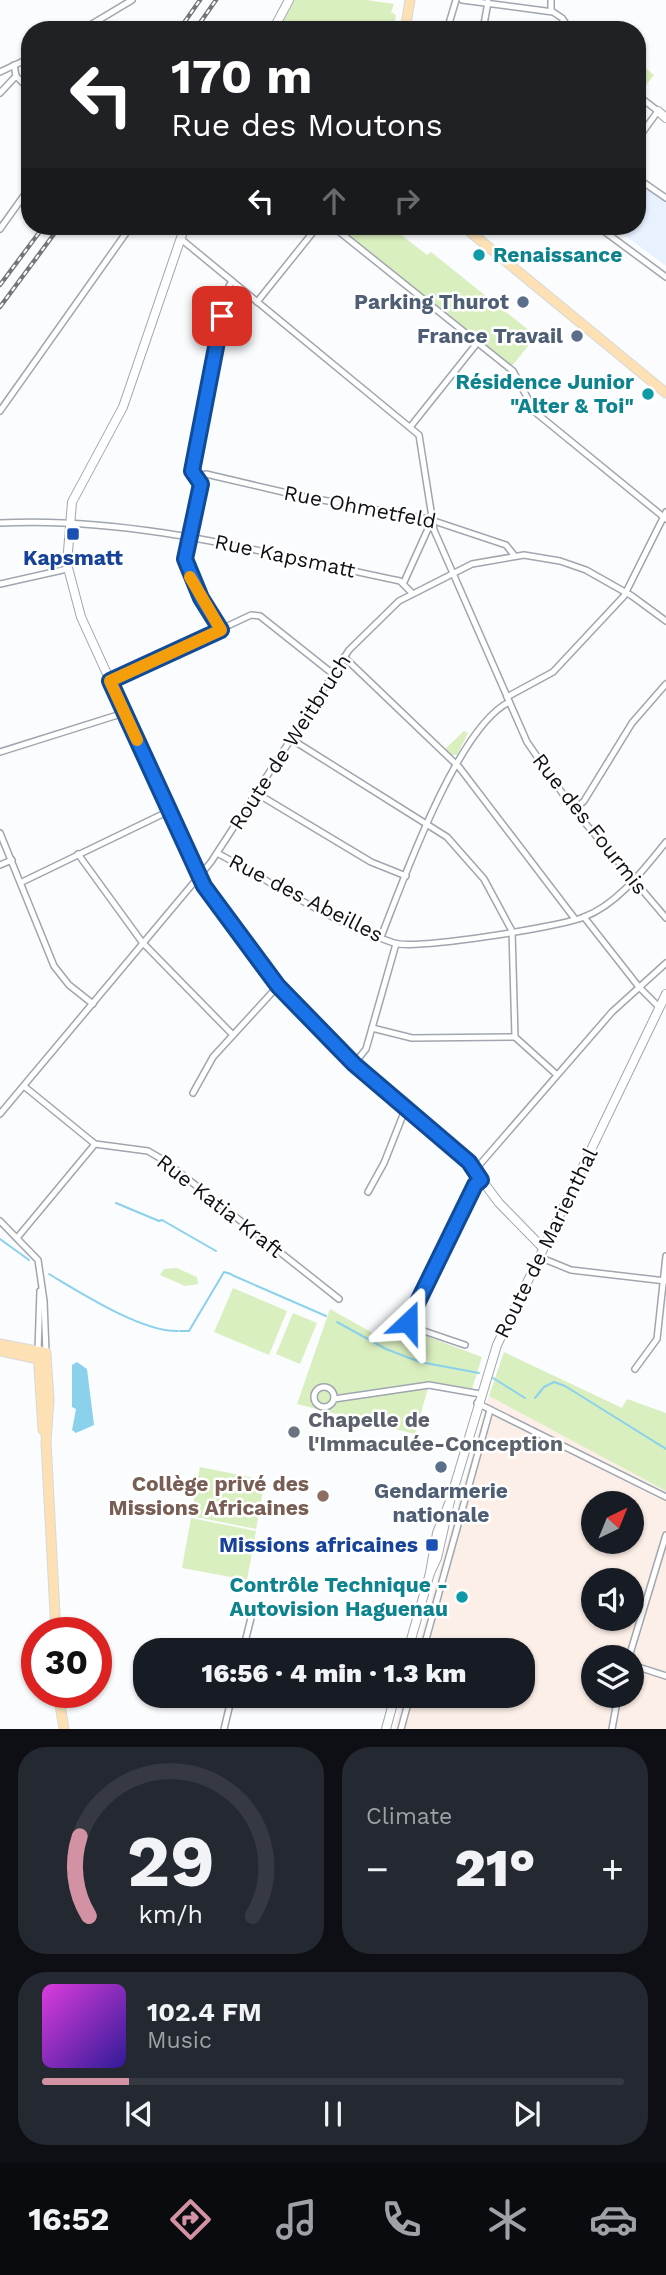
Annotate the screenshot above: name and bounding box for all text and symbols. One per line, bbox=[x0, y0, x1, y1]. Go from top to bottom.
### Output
text: 170 m bbox=[171, 47, 312, 105]
icon: left bbox=[56, 49, 147, 140]
text: Rue des Moutons bbox=[171, 106, 443, 144]
icon: left bbox=[242, 182, 280, 220]
icon: ahead bbox=[315, 182, 353, 220]
icon: right bbox=[388, 182, 426, 220]
place label: Renaissance bbox=[493, 242, 622, 267]
marker: Renaissance bbox=[471, 247, 487, 263]
pin bbox=[192, 286, 252, 346]
place label: Parking Thurot bbox=[354, 289, 509, 314]
marker: Parking Thurot bbox=[515, 294, 531, 310]
icon: arrive bbox=[203, 297, 241, 335]
place label: France Travail bbox=[417, 323, 563, 348]
marker: France Travail bbox=[569, 328, 585, 344]
place label: Résidence Junior "Alter & Toi" bbox=[455, 369, 634, 418]
marker: Résidence Junior "Alter & Toi" bbox=[640, 386, 656, 402]
street label: Rue Ohmetfeld bbox=[282, 480, 438, 534]
marker: Kapsmatt bbox=[65, 526, 81, 542]
street label: Rue Kapsmatt bbox=[212, 528, 358, 583]
place label: Kapsmatt bbox=[23, 545, 123, 570]
street label: Route de Weitbruch bbox=[223, 649, 356, 834]
street label: Rue des Fourmis bbox=[528, 748, 653, 899]
street label: Rue des Abeilles bbox=[225, 848, 387, 947]
street label: Route de Marienthal bbox=[489, 1143, 603, 1342]
street label: Rue Katia Kraft bbox=[152, 1148, 289, 1263]
position arrow bbox=[371, 1285, 445, 1359]
place label: Chapelle de l'Immaculée-Conception bbox=[308, 1407, 563, 1456]
marker: Chapelle de l'Immaculée-Conception bbox=[286, 1424, 302, 1440]
marker: Gendarmerie nationale bbox=[433, 1459, 449, 1475]
place label: Collège privé des Missions Africaines bbox=[109, 1471, 309, 1520]
place label: Gendarmerie nationale bbox=[374, 1478, 508, 1527]
marker: Collège privé des Missions Africaines bbox=[315, 1488, 331, 1504]
north arrow bbox=[581, 1491, 644, 1554]
map controls bbox=[581, 1491, 644, 1708]
place label: Missions africaines bbox=[219, 1532, 418, 1557]
marker: Missions africaines bbox=[424, 1537, 440, 1553]
button: sound bbox=[581, 1568, 644, 1631]
place label: Contrôle Technique - Autovision Haguenau bbox=[229, 1572, 448, 1621]
marker: Contrôle Technique - Autovision Haguenau bbox=[454, 1589, 470, 1605]
speed limit sign: 30 bbox=[21, 1617, 112, 1708]
button: layers bbox=[581, 1645, 644, 1708]
text: 16:56 · 4 min · 1.3 km bbox=[202, 1658, 466, 1688]
text: Climate bbox=[366, 1803, 452, 1830]
text: 29 bbox=[127, 1819, 215, 1905]
text: 21° bbox=[455, 1838, 535, 1899]
text: − bbox=[366, 1847, 389, 1891]
text: + bbox=[601, 1847, 624, 1891]
text: km/h bbox=[139, 1900, 203, 1929]
text: 102.4 FM bbox=[147, 1997, 262, 2027]
text: Music bbox=[147, 2027, 212, 2054]
icon: previous bbox=[120, 2095, 158, 2133]
icon: pause bbox=[314, 2095, 352, 2133]
icon: next bbox=[508, 2095, 546, 2133]
icon: directions bbox=[166, 2195, 215, 2244]
icon: music bbox=[272, 2195, 321, 2244]
icon: phone bbox=[377, 2195, 426, 2244]
icon: climate bbox=[483, 2195, 532, 2244]
icon: car bbox=[589, 2195, 638, 2244]
text: 16:52 bbox=[28, 2200, 109, 2238]

